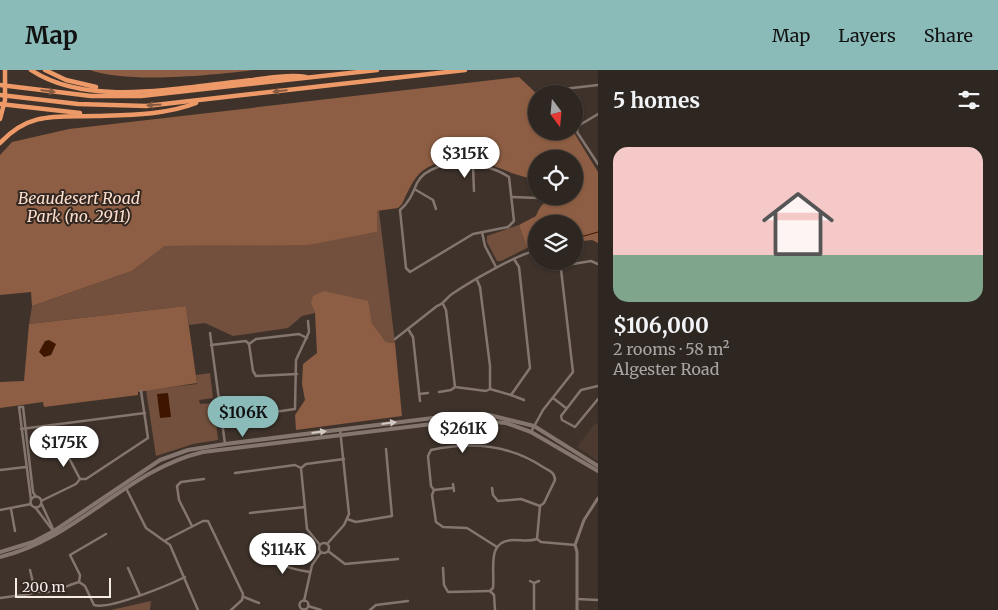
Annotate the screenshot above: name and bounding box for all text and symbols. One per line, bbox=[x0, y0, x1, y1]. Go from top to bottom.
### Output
text: Map bbox=[25, 20, 78, 51]
text: Map bbox=[772, 24, 810, 47]
text: Layers bbox=[838, 24, 896, 47]
text: Share bbox=[924, 24, 973, 47]
north arrow bbox=[528, 85, 582, 140]
map controls bbox=[528, 85, 583, 270]
icon: filters bbox=[955, 86, 983, 114]
one-way arrow bbox=[41, 87, 57, 95]
one-way arrow bbox=[271, 87, 287, 95]
text: 5 homes bbox=[613, 87, 700, 114]
one-way arrow bbox=[146, 102, 162, 110]
pin: $315K bbox=[430, 136, 500, 179]
text: $315K bbox=[442, 143, 488, 163]
button: locate bbox=[528, 150, 583, 205]
icon: home bbox=[753, 179, 843, 269]
park label: Beaudesert Road Park (no. 2911) bbox=[18, 188, 141, 226]
button: layers bbox=[528, 215, 583, 270]
text: $106,000 bbox=[613, 312, 709, 339]
text: 2 rooms · 58 m² bbox=[613, 339, 730, 359]
text: Algester Road bbox=[613, 359, 719, 379]
pin: $106K bbox=[208, 396, 278, 438]
text: $106K bbox=[219, 402, 267, 422]
pin: $261K bbox=[428, 412, 498, 454]
text: $261K bbox=[439, 418, 487, 438]
one-way arrow bbox=[381, 419, 397, 427]
pin: $175K bbox=[29, 426, 99, 468]
one-way arrow bbox=[311, 428, 327, 436]
text: $175K bbox=[41, 432, 87, 452]
pin: $114K bbox=[248, 532, 318, 575]
text: $114K bbox=[260, 539, 306, 559]
scale bar bbox=[15, 575, 111, 598]
text: 200 m bbox=[22, 578, 65, 596]

